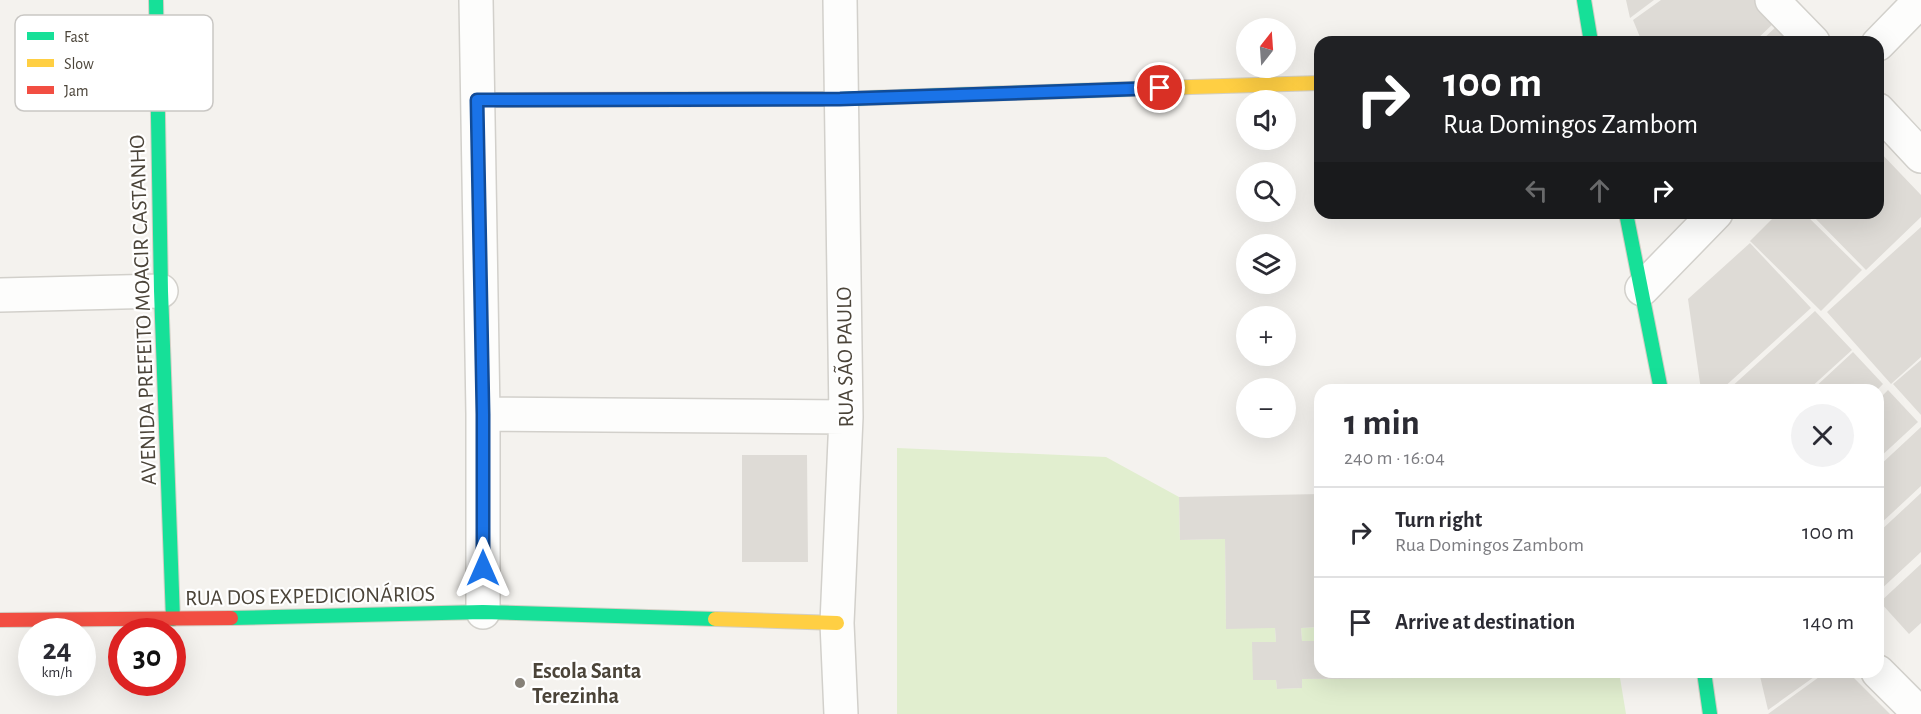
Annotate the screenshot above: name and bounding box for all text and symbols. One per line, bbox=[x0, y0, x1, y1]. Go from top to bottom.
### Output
legend bbox=[15, 15, 213, 111]
north arrow bbox=[1236, 18, 1296, 78]
map controls bbox=[1236, 18, 1296, 438]
text: Fast bbox=[64, 29, 89, 45]
text: Slow bbox=[64, 56, 94, 72]
icon: right bbox=[1344, 60, 1422, 138]
pin bbox=[1134, 62, 1185, 113]
text: 100 m bbox=[1443, 62, 1542, 104]
icon: arrive bbox=[1143, 71, 1176, 104]
text: Jam bbox=[64, 83, 89, 99]
button: sound bbox=[1236, 90, 1296, 150]
text: Rua Domingos Zambom bbox=[1443, 111, 1698, 138]
street label: AVENIDA PREFEITO MOACIR CASTANHO bbox=[126, 134, 160, 486]
button: search bbox=[1236, 162, 1296, 222]
icon: left bbox=[1520, 174, 1553, 207]
icon: ahead bbox=[1583, 174, 1616, 207]
icon: right bbox=[1646, 174, 1679, 207]
button: layers bbox=[1236, 234, 1296, 294]
street label: RUA SÃO PAULO bbox=[832, 286, 857, 428]
button: + bbox=[1236, 306, 1296, 366]
button: − bbox=[1236, 378, 1296, 438]
button: close bbox=[1791, 404, 1854, 467]
text: 1 min bbox=[1344, 405, 1420, 441]
text: 240 m · 16:04 bbox=[1344, 448, 1445, 468]
text: Turn right bbox=[1395, 509, 1482, 531]
icon: right bbox=[1344, 516, 1377, 549]
text: 100 m bbox=[1802, 521, 1854, 543]
text: Rua Domingos Zambom bbox=[1395, 535, 1584, 555]
position arrow bbox=[451, 536, 515, 600]
street label: RUA DOS EXPEDICIONÁRIOS bbox=[185, 582, 435, 609]
icon: arrive bbox=[1344, 606, 1377, 639]
text: Arrive at destination bbox=[1395, 611, 1575, 633]
text: 140 m bbox=[1803, 611, 1854, 633]
speed limit sign: 30 bbox=[108, 618, 186, 696]
text: 24 bbox=[42, 635, 72, 665]
place label: Escola Santa Terezinha bbox=[532, 660, 642, 707]
text: km/h bbox=[42, 665, 72, 680]
marker: Escola Santa Terezinha bbox=[513, 676, 527, 690]

